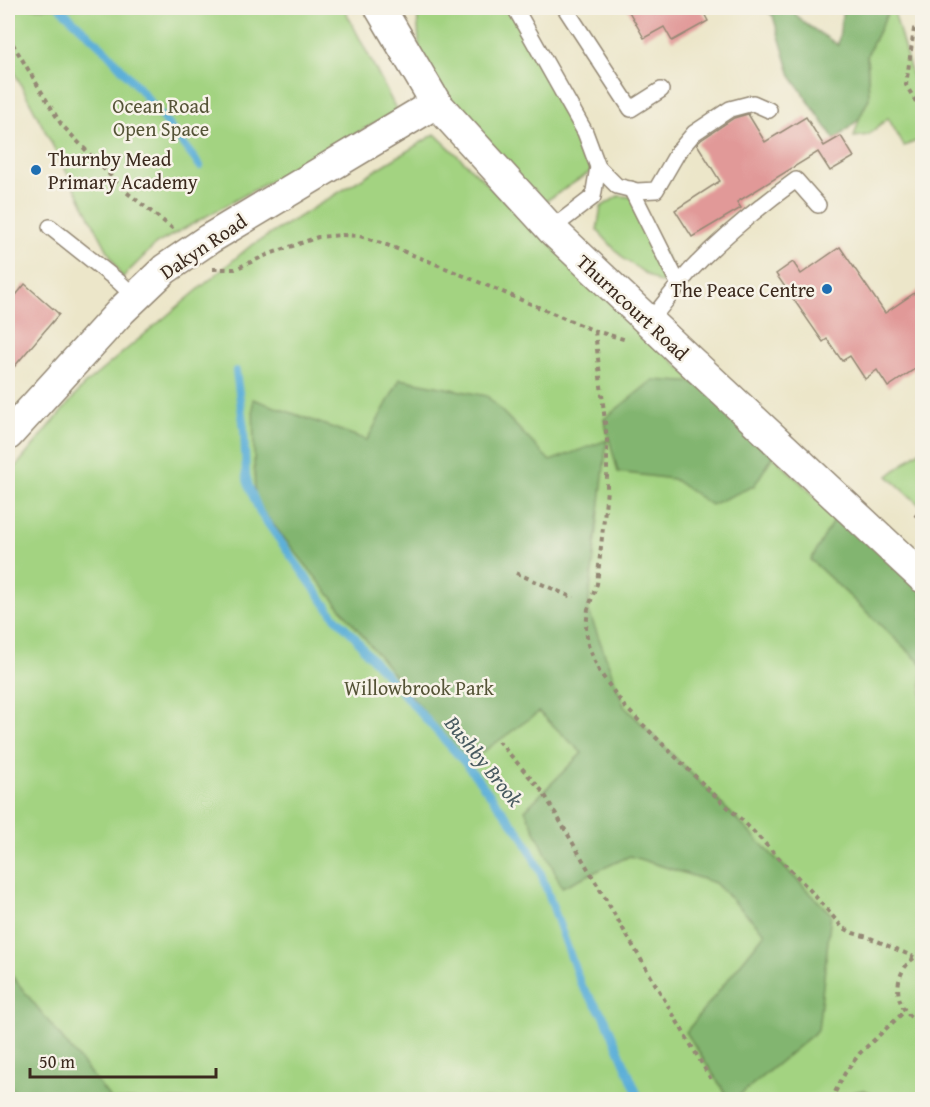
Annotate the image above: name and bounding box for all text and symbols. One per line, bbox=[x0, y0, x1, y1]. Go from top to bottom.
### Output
park label: Ocean Road Open Space bbox=[112, 91, 210, 143]
place label: Thurnby Mead Primary Academy bbox=[48, 144, 198, 196]
marker: Thurnby Mead Primary Academy bbox=[29, 163, 43, 177]
street label: Dakyn Road bbox=[154, 206, 252, 286]
street label: Thurncourt Road bbox=[570, 247, 696, 367]
place label: The Peace Centre bbox=[671, 275, 815, 304]
marker: The Peace Centre bbox=[820, 282, 834, 296]
park label: Willowbrook Park bbox=[344, 673, 495, 702]
water label: Bushby Brook bbox=[437, 708, 531, 814]
scale bar bbox=[30, 1041, 216, 1079]
text: 50 m bbox=[39, 1048, 75, 1075]

